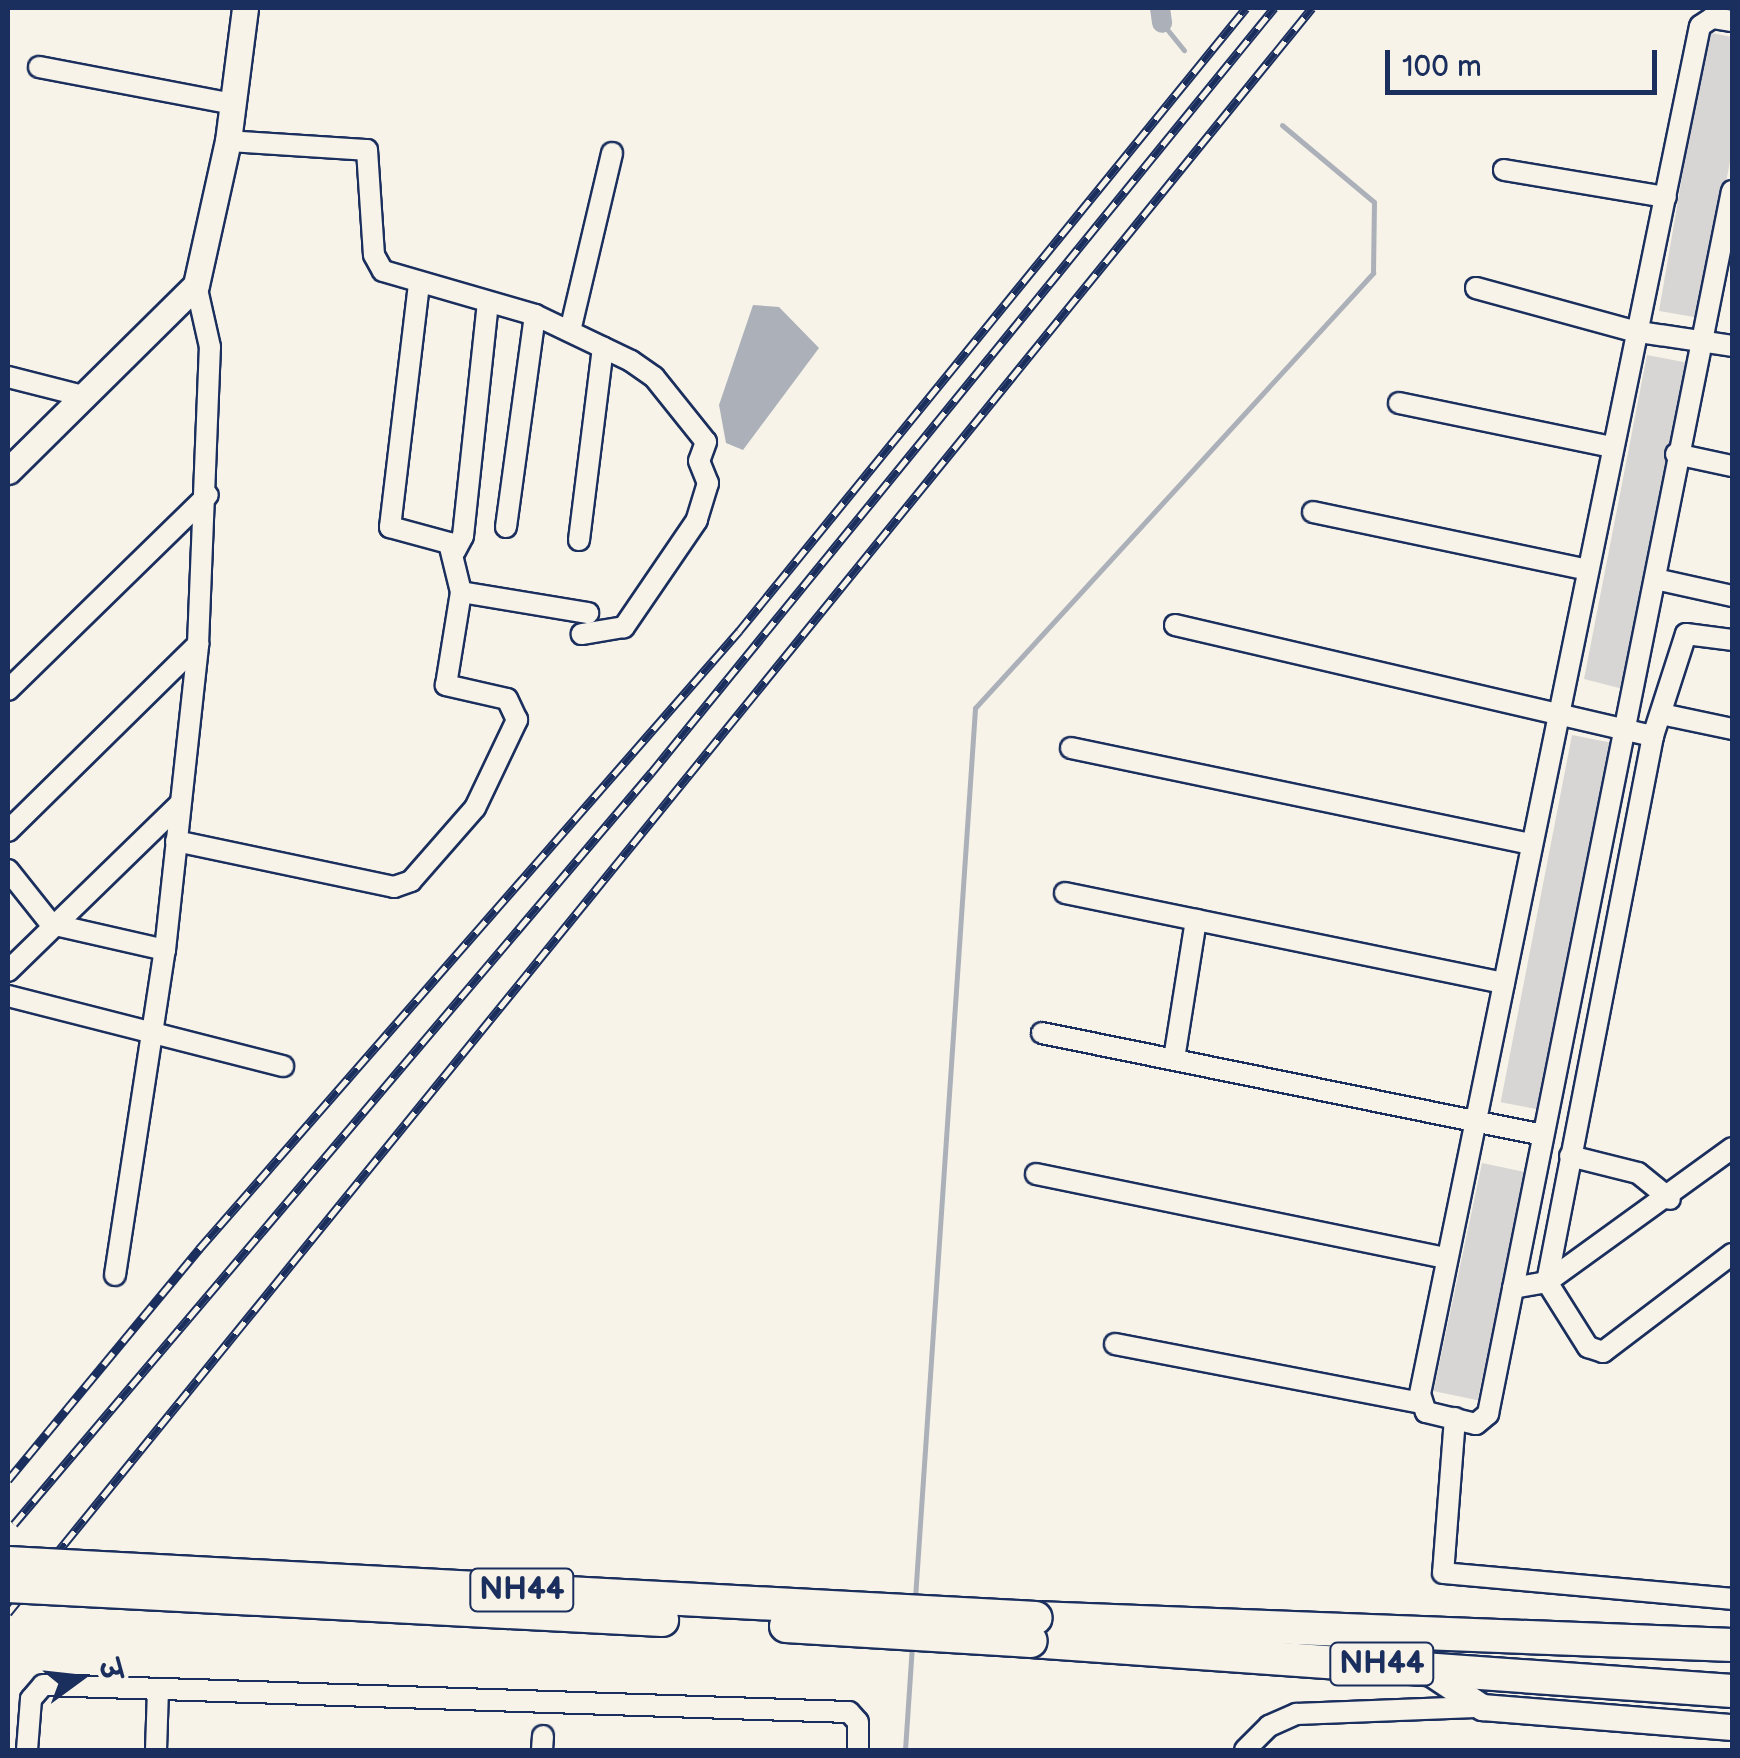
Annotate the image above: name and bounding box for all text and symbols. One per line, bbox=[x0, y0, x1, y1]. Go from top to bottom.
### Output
scale bar bbox=[1390, 30, 1662, 92]
text: 100 m bbox=[1402, 49, 1482, 85]
road number: NH44 bbox=[467, 1563, 577, 1617]
north arrow bbox=[30, 1628, 130, 1728]
road number: NH44 bbox=[1327, 1637, 1437, 1691]
text: उ bbox=[91, 1657, 128, 1683]

